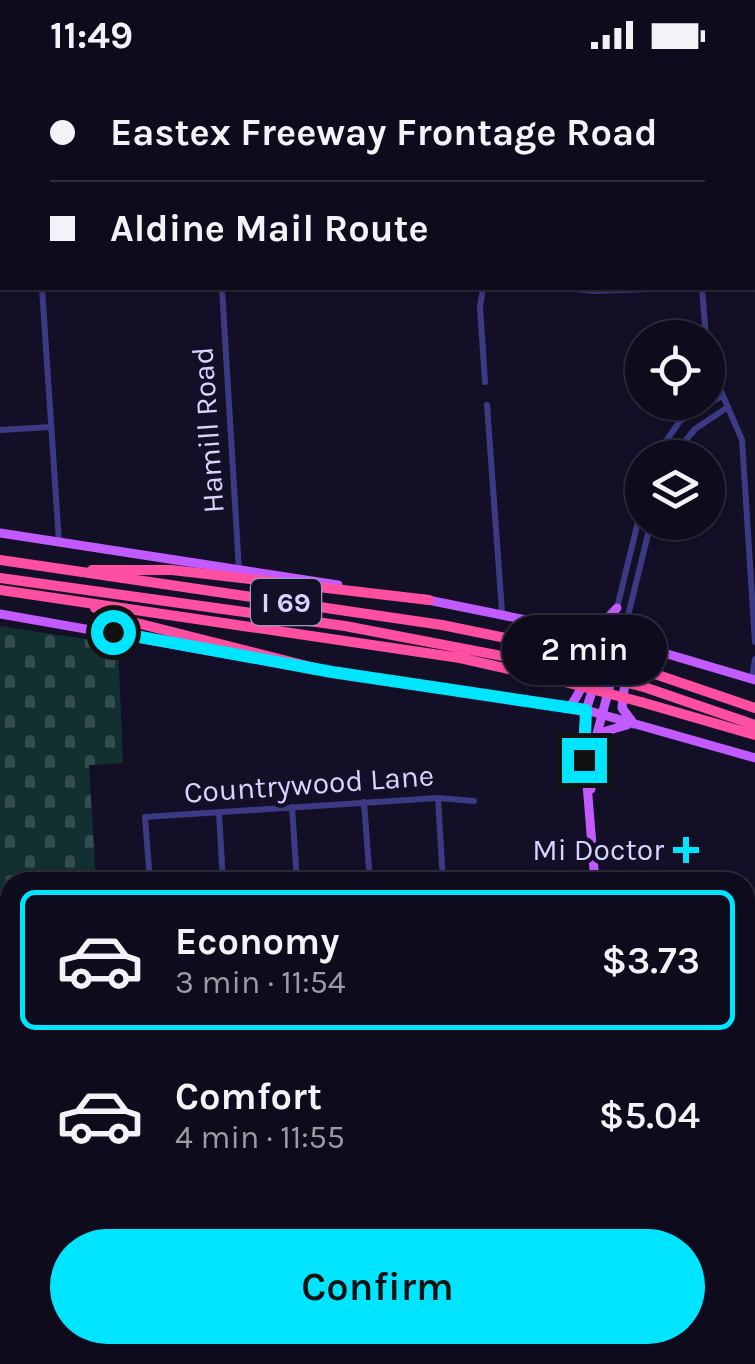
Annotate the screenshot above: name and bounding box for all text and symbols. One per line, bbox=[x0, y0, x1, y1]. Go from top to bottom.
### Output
text: 11:49 bbox=[50, 13, 133, 58]
text: Eastex Freeway Frontage Road bbox=[110, 110, 658, 155]
text: Aldine Mail Route bbox=[110, 206, 429, 251]
map controls bbox=[625, 320, 725, 540]
button: locate bbox=[625, 320, 725, 420]
street label: Hamill Road bbox=[184, 346, 232, 514]
button: layers bbox=[625, 440, 725, 540]
road number: I 69 bbox=[251, 579, 321, 625]
route start bbox=[91, 610, 136, 655]
callout: 2 min bbox=[502, 615, 666, 685]
text: 2 min bbox=[541, 631, 628, 668]
route end bbox=[562, 738, 607, 783]
street label: Countrywood Lane bbox=[183, 757, 435, 811]
place label: Mi Doctor bbox=[532, 832, 664, 868]
marker: Mi Doctor bbox=[673, 837, 699, 863]
icon: car bbox=[55, 915, 145, 1005]
text: Economy bbox=[175, 919, 339, 964]
text: $3.73 bbox=[601, 938, 700, 983]
text: 3 min · 11:54 bbox=[175, 964, 346, 1001]
icon: car bbox=[55, 1070, 145, 1160]
text: Comfort bbox=[175, 1074, 322, 1119]
text: $5.04 bbox=[599, 1093, 700, 1138]
text: 4 min · 11:55 bbox=[175, 1119, 345, 1156]
button: Confirm bbox=[50, 1229, 705, 1344]

